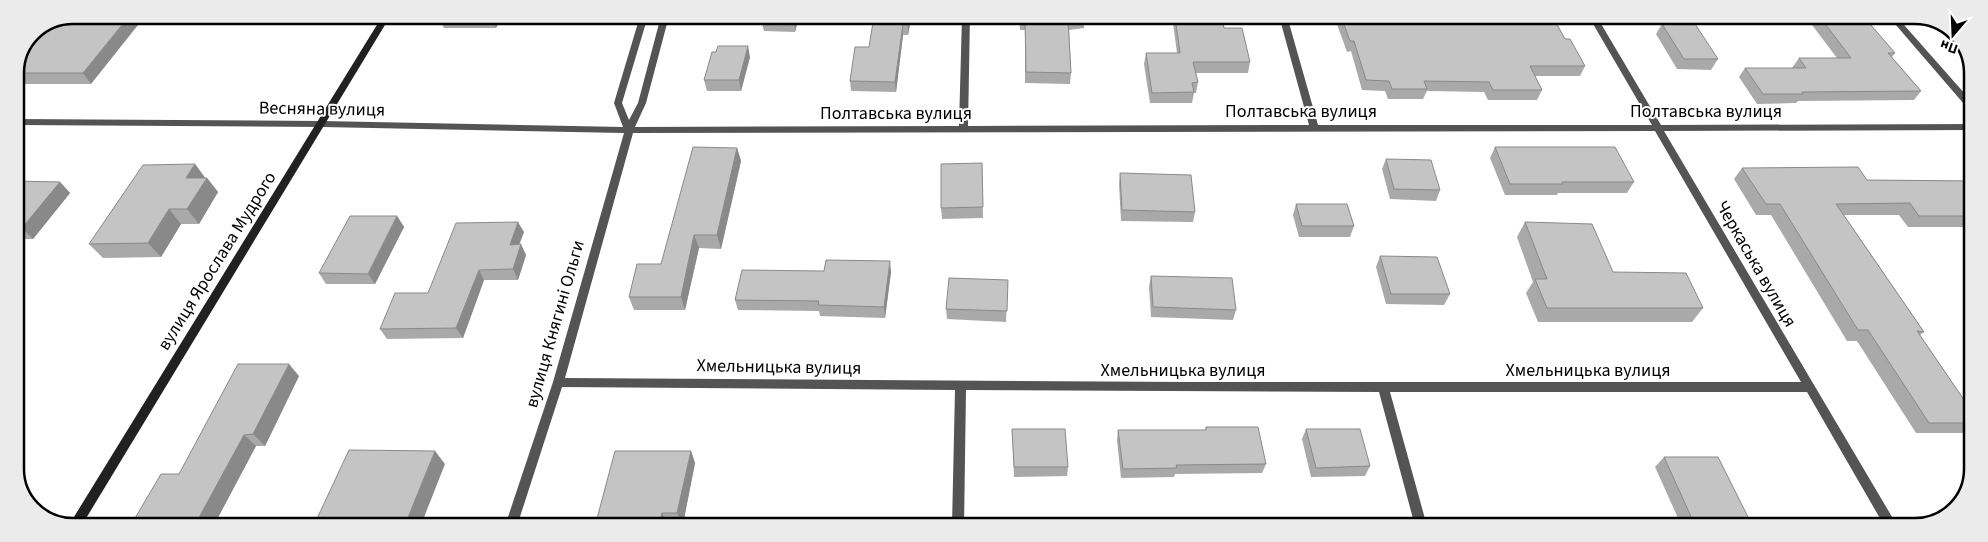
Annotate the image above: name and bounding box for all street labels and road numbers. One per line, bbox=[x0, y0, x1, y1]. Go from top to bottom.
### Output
street label: Весняна вулиця bbox=[259, 95, 385, 123]
street label: Полтавська вулиця bbox=[1225, 99, 1377, 124]
street label: Полтавська вулиця bbox=[1630, 99, 1782, 124]
street label: Полтавська вулиця bbox=[820, 101, 972, 126]
street label: вулиця Ярослава Мудрого bbox=[152, 167, 282, 355]
street label: Черкаська вулиця bbox=[1710, 196, 1802, 332]
street label: вулиця Княгині Ольги bbox=[519, 237, 591, 411]
street label: Хмельницька вулиця bbox=[696, 353, 862, 381]
street label: Хмельницька вулиця bbox=[1101, 358, 1265, 383]
street label: Хмельницька вулиця bbox=[1506, 358, 1670, 383]

